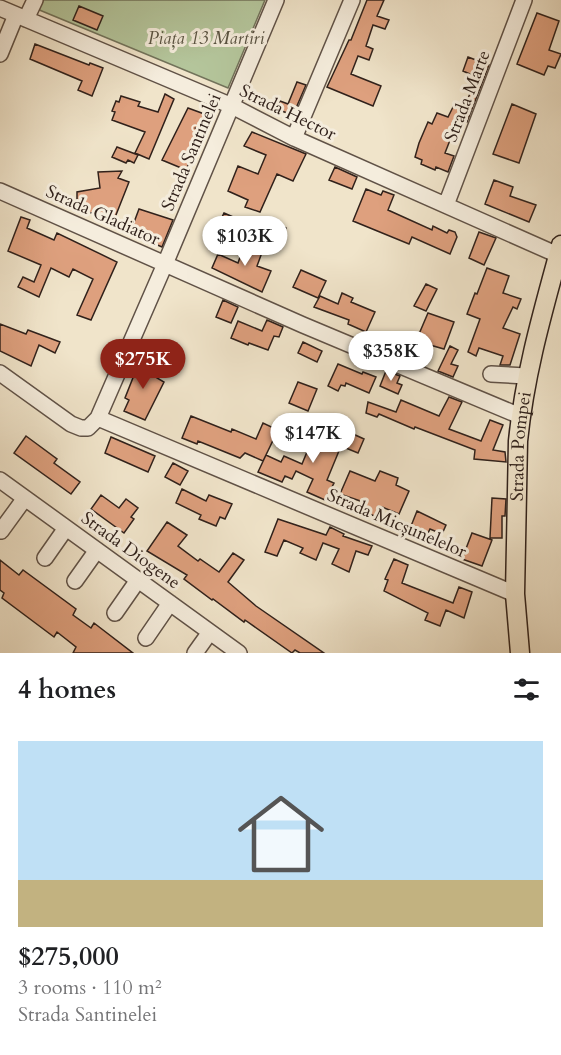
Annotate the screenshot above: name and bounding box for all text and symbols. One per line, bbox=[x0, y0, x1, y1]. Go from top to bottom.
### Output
park label: Piața 13 Martiri bbox=[148, 26, 265, 51]
street label: Strada Marte bbox=[439, 47, 496, 146]
street label: Strada Hector bbox=[235, 78, 341, 147]
street label: Strada Santinelei bbox=[155, 90, 227, 215]
street label: Strada Gladiator bbox=[42, 179, 164, 252]
pin: $103K bbox=[203, 216, 287, 267]
text: $103K bbox=[216, 222, 274, 249]
pin: $358K bbox=[349, 331, 433, 382]
text: $358K bbox=[362, 337, 420, 364]
pin: $275K bbox=[101, 339, 185, 390]
text: $275K bbox=[114, 345, 172, 372]
street label: Strada Pompei bbox=[505, 390, 538, 501]
pin: $147K bbox=[271, 413, 355, 464]
text: $147K bbox=[284, 419, 342, 446]
street label: Strada Micșunelelor bbox=[323, 483, 471, 564]
street label: Strada Diogene bbox=[76, 506, 186, 595]
text: 4 homes bbox=[18, 672, 116, 707]
icon: filters bbox=[510, 673, 543, 706]
icon: home bbox=[227, 780, 335, 888]
text: $275,000 bbox=[18, 939, 119, 974]
text: 3 rooms · 110 m² bbox=[18, 974, 162, 1001]
text: Strada Santinelei bbox=[18, 1001, 157, 1028]

